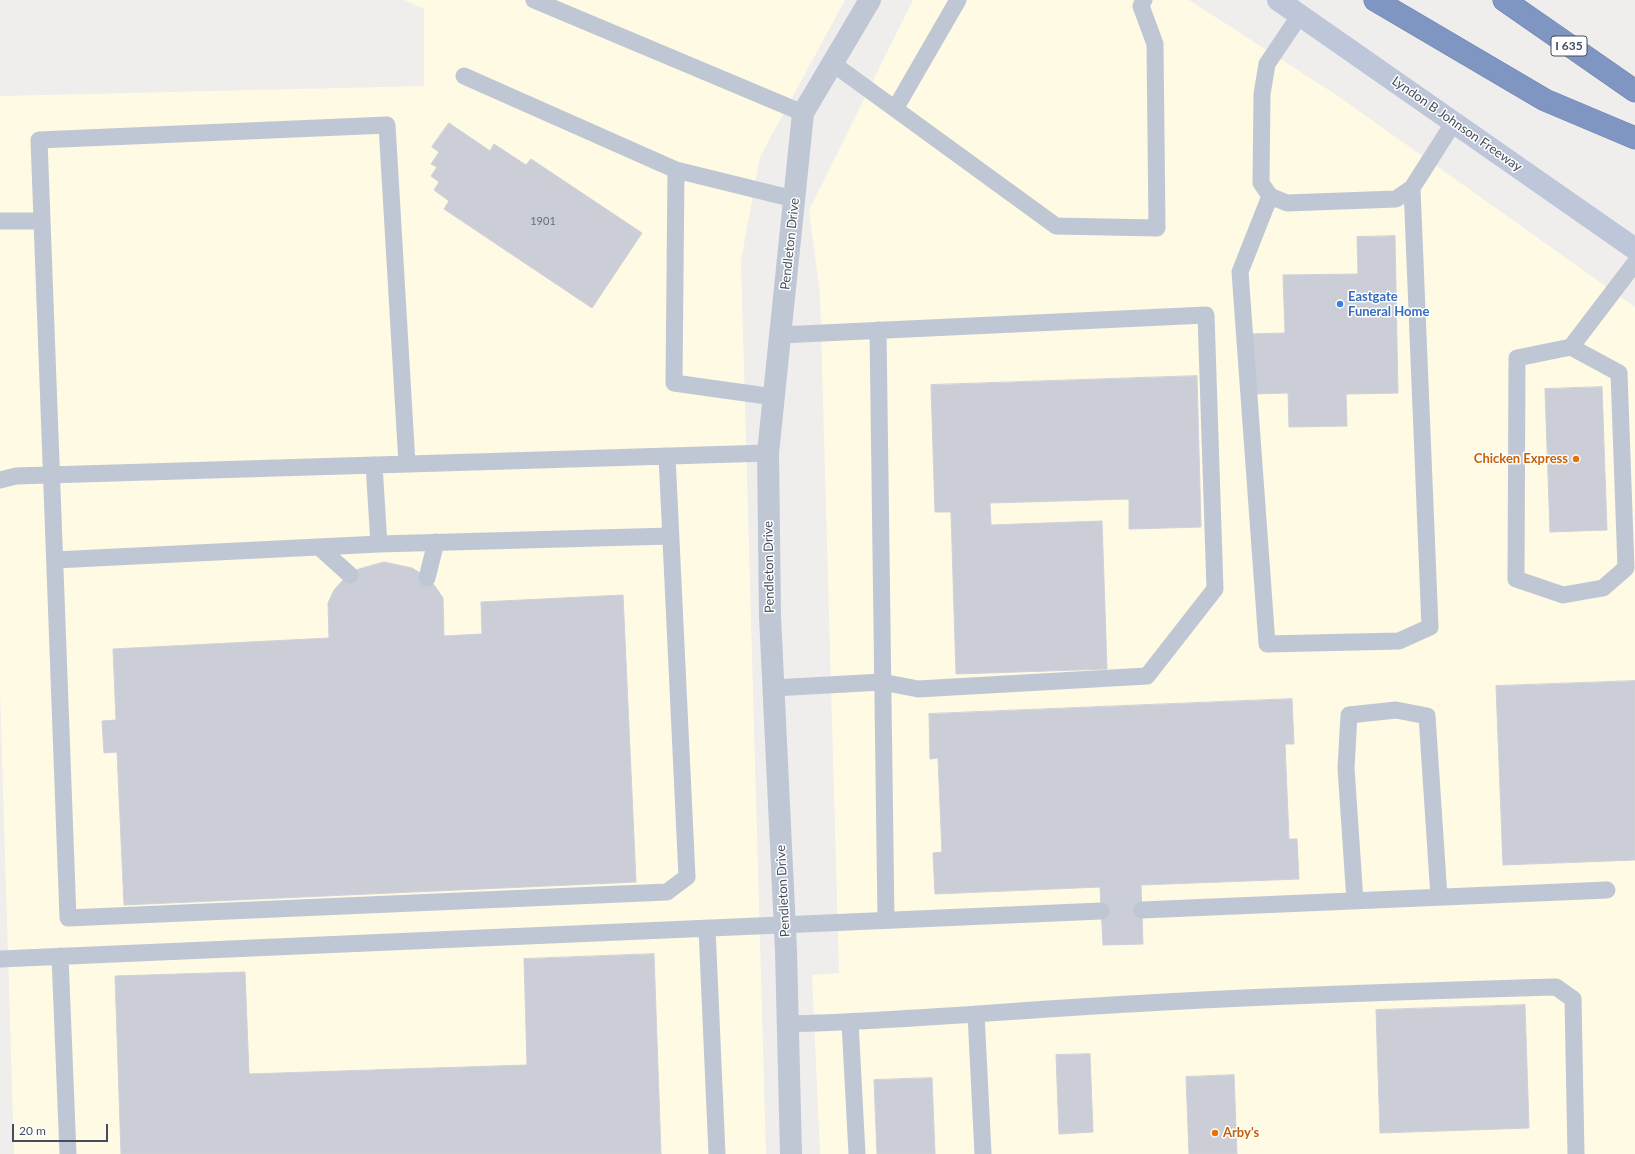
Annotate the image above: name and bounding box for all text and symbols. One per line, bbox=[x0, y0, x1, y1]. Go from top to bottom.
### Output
road number: I 635 bbox=[1551, 36, 1587, 56]
street label: Lyndon B Johnson Freeway bbox=[1389, 73, 1525, 175]
street label: Pendleton Drive bbox=[777, 197, 803, 291]
house number: 1901 bbox=[530, 214, 556, 228]
place label: Eastgate Funeral Home bbox=[1348, 289, 1429, 320]
marker: Eastgate Funeral Home bbox=[1335, 299, 1345, 309]
place label: Chicken Express bbox=[1474, 451, 1568, 467]
marker: Chicken Express bbox=[1571, 454, 1581, 464]
street label: Pendleton Drive bbox=[760, 521, 778, 613]
street label: Pendleton Drive bbox=[773, 844, 793, 938]
scale bar bbox=[14, 1116, 110, 1142]
text: 20 m bbox=[19, 1123, 46, 1138]
place label: Arby's bbox=[1223, 1125, 1259, 1141]
marker: Arby's bbox=[1210, 1128, 1220, 1138]

